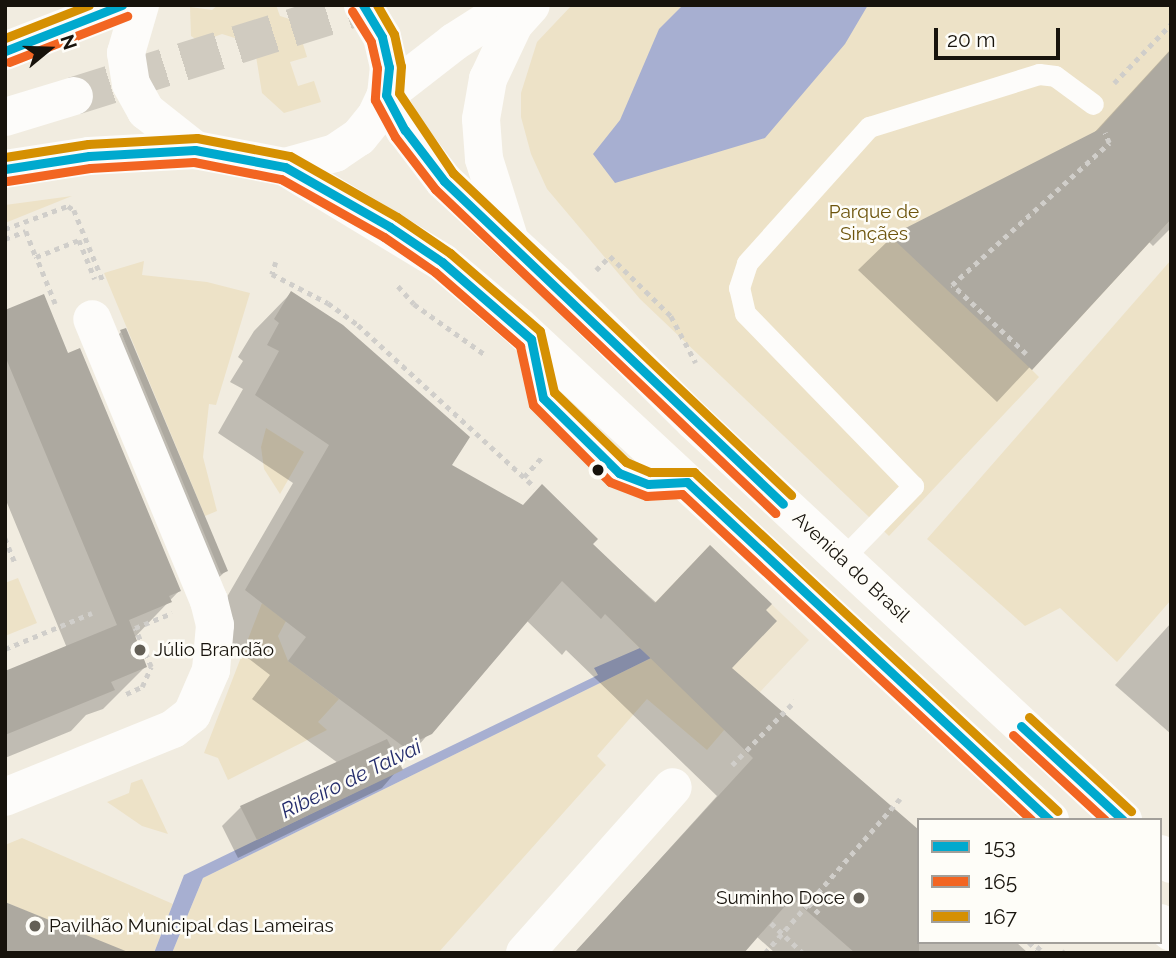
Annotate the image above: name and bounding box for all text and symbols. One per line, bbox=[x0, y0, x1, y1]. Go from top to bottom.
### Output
north arrow bbox=[14, 14, 84, 84]
scale bar bbox=[938, 14, 1064, 58]
text: 20 m bbox=[947, 27, 995, 52]
text: N bbox=[56, 32, 82, 53]
park label: Parque de Sinçães bbox=[829, 201, 919, 245]
unlabelled marker bbox=[591, 463, 605, 477]
street label: Avenida do Brasil bbox=[788, 507, 914, 627]
place label: Júlio Brandão bbox=[154, 639, 274, 661]
marker: Júlio Brandão bbox=[132, 642, 148, 658]
water label: Ribeiro de Talvai bbox=[276, 734, 426, 824]
legend bbox=[917, 818, 1162, 944]
text: 153 bbox=[984, 834, 1016, 859]
text: 165 bbox=[984, 869, 1017, 894]
place label: Suminho Doce bbox=[716, 887, 845, 909]
marker: Suminho Doce bbox=[851, 890, 867, 906]
text: 167 bbox=[984, 904, 1017, 929]
place label: Pavilhão Municipal das Lameiras bbox=[49, 915, 334, 937]
marker: Pavilhão Municipal das Lameiras bbox=[27, 918, 43, 934]

